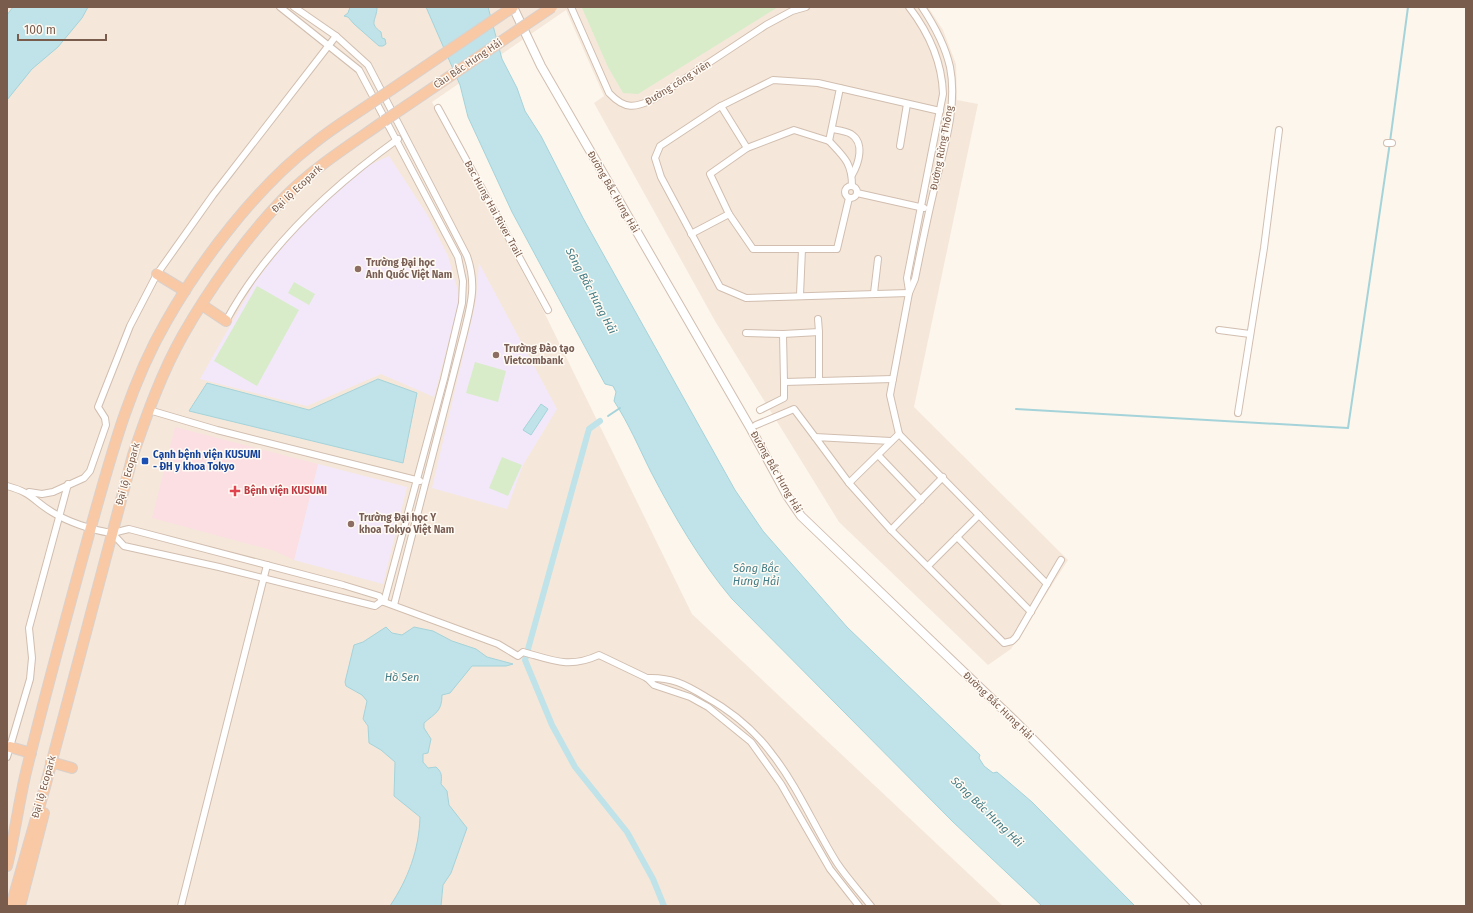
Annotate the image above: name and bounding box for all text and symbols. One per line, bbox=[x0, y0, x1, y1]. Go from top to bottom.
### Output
scale bar bbox=[18, 16, 106, 42]
text: 100 m bbox=[24, 23, 56, 37]
street label: Cầu Bắc Hưng Hải bbox=[430, 35, 505, 91]
street label: Đường công viên bbox=[643, 58, 713, 108]
street label: Đường Rừng Thông bbox=[927, 104, 956, 191]
street label: Đường Bắc Hưng Hải bbox=[585, 148, 643, 235]
street label: Bac Hung Hai River Trail bbox=[462, 159, 525, 259]
street label: Đại lộ Ecopark bbox=[269, 162, 325, 215]
water label: Sông Bắc Hưng Hải bbox=[562, 245, 620, 336]
place label: Trường Đại học Anh Quốc Việt Nam bbox=[365, 256, 452, 281]
marker: Trường Đại học Anh Quốc Việt Nam bbox=[353, 264, 363, 274]
place label: Trường Đào tạo Vietcombank bbox=[503, 342, 575, 367]
marker: Trường Đào tạo Vietcombank bbox=[491, 350, 501, 360]
street label: Đường Bắc Hưng Hải bbox=[748, 428, 806, 515]
street label: Đại lộ Ecopark bbox=[113, 440, 143, 507]
place label: Cạnh bệnh viện KUSUMI - ĐH y khoa Tokyo bbox=[153, 448, 261, 473]
marker: Cạnh bệnh viện KUSUMI - ĐH y khoa Tokyo bbox=[140, 456, 150, 466]
place label: Bệnh viện KUSUMI bbox=[244, 484, 327, 497]
marker: Bệnh viện KUSUMI bbox=[229, 485, 241, 497]
place label: Trường Đại học Y khoa Tokyo Việt Nam bbox=[359, 511, 454, 536]
marker: Trường Đại học Y khoa Tokyo Việt Nam bbox=[346, 519, 356, 529]
water label: Sông Bắc Hưng Hải bbox=[732, 561, 780, 588]
street label: Đường Bắc Hưng Hải bbox=[961, 668, 1037, 743]
water label: Hồ Sen bbox=[385, 671, 419, 684]
street label: Đại lộ Ecopark bbox=[29, 753, 59, 820]
water label: Sông Bắc Hưng Hải bbox=[948, 773, 1026, 850]

